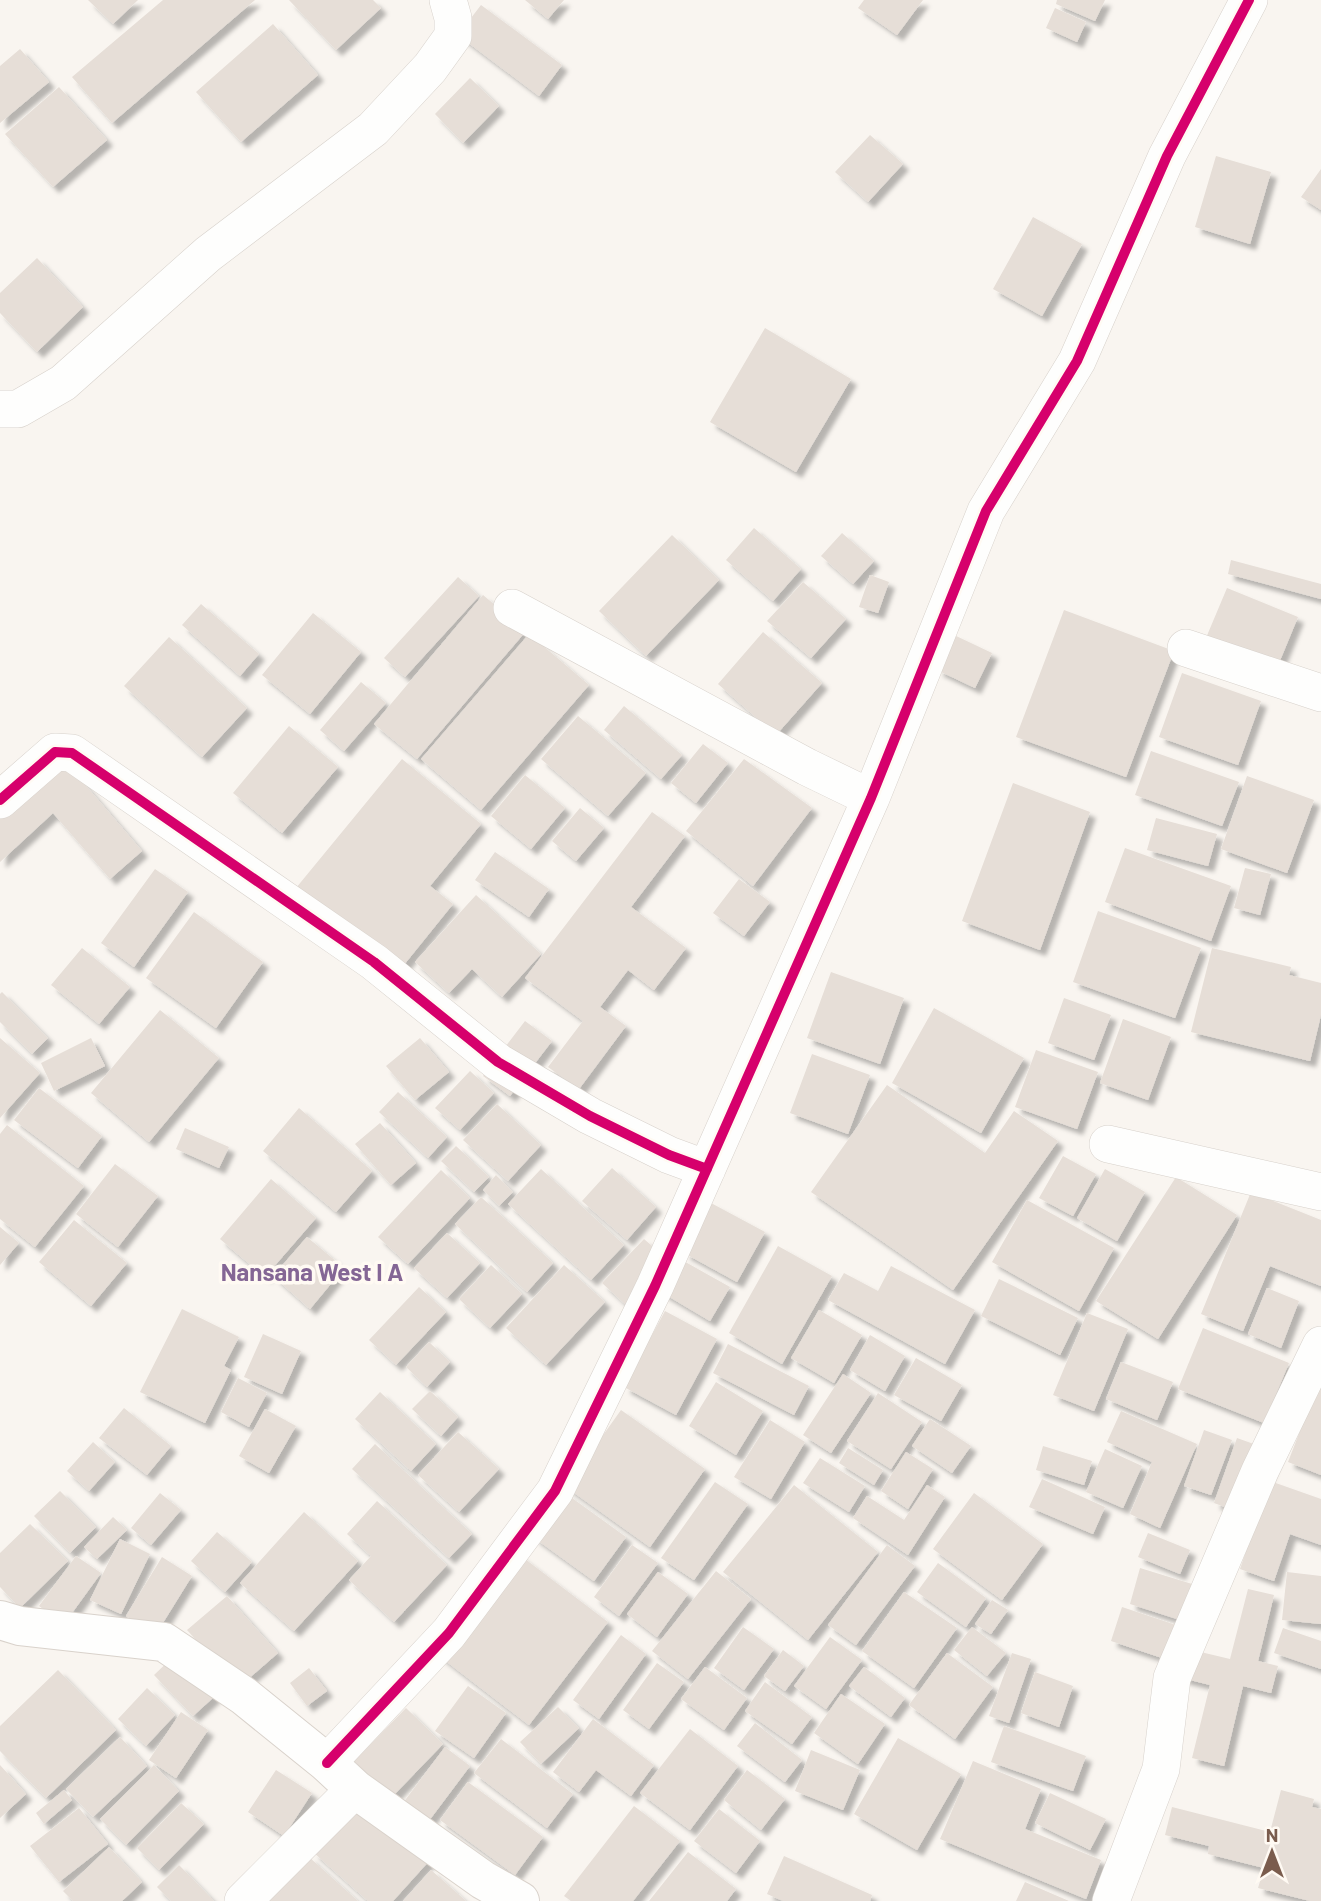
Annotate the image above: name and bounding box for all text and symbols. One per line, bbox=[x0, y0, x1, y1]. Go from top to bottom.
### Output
district label: Nansana West I A bbox=[221, 1257, 403, 1286]
north arrow bbox=[1237, 1817, 1307, 1887]
text: N bbox=[1266, 1823, 1278, 1846]

